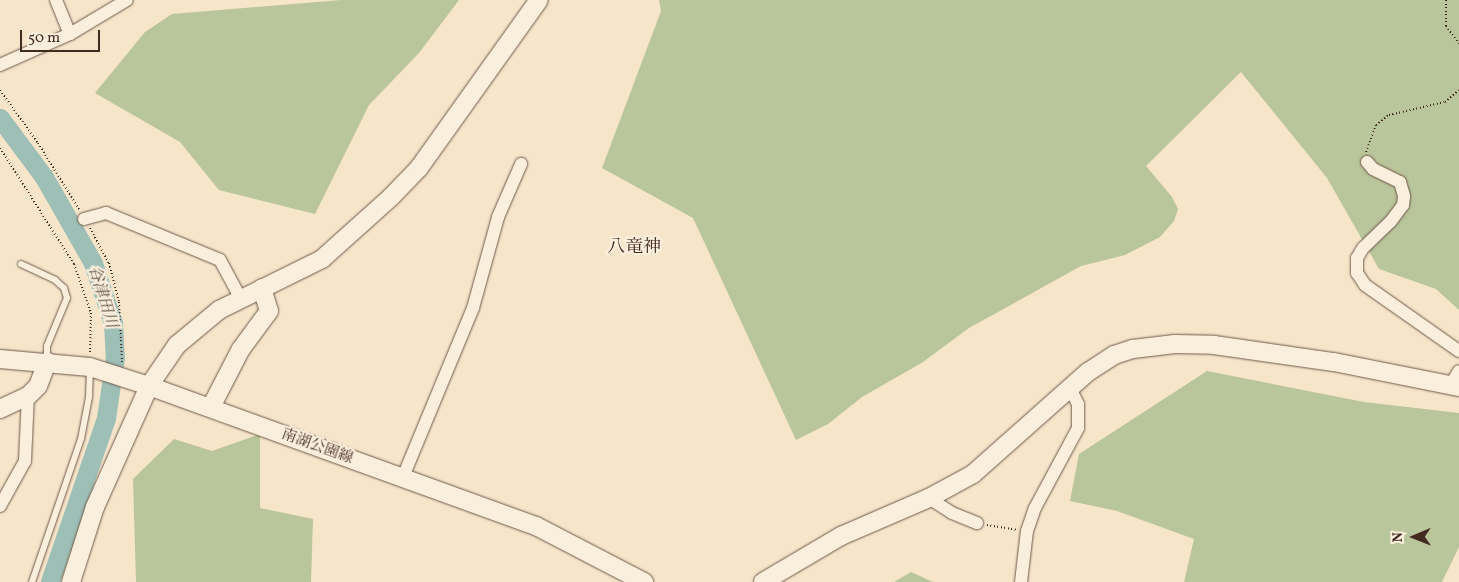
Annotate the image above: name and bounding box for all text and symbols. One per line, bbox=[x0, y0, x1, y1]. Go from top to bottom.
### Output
scale bar bbox=[22, 20, 102, 52]
text: 50 m bbox=[28, 28, 60, 49]
district label: 八竜神 bbox=[607, 237, 661, 259]
water label: 谷津田川 bbox=[83, 264, 121, 330]
street label: 南湖公園線 bbox=[279, 426, 355, 468]
north arrow bbox=[1389, 512, 1439, 562]
text: N bbox=[1389, 532, 1408, 543]

